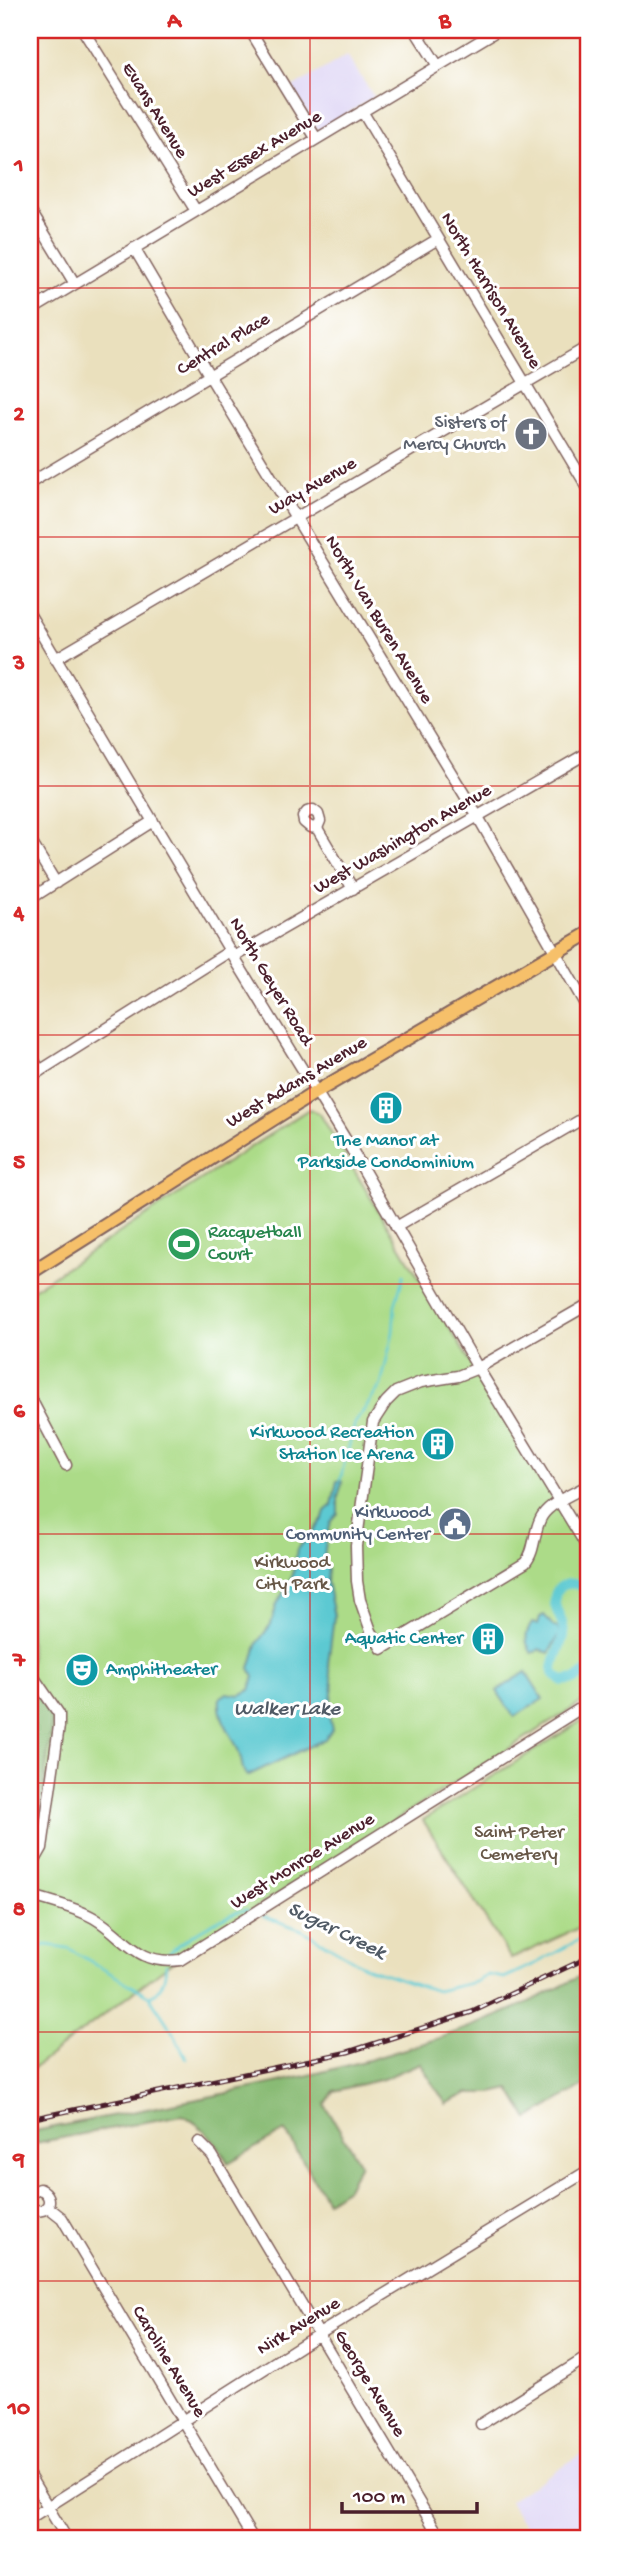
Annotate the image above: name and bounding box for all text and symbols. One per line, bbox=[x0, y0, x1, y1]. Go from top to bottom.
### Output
text: A bbox=[166, 9, 182, 36]
text: B bbox=[438, 9, 452, 36]
street label: Evans Avenue bbox=[116, 59, 193, 163]
street label: West Essex Avenue bbox=[184, 106, 326, 204]
text: 1 bbox=[13, 153, 24, 180]
street label: North Harrison Avenue bbox=[434, 209, 546, 373]
street label: Central Place bbox=[173, 308, 275, 382]
text: 2 bbox=[13, 402, 25, 429]
place label: Sisters of Mercy Church bbox=[403, 412, 508, 457]
church icon: Sisters of Mercy Church bbox=[512, 415, 550, 453]
street label: Way Avenue bbox=[265, 453, 361, 521]
street label: North Van Buren Avenue bbox=[319, 532, 437, 708]
text: 3 bbox=[12, 651, 25, 678]
street label: West Washington Avenue bbox=[310, 780, 496, 900]
text: 4 bbox=[13, 901, 25, 928]
street label: North Geyer Road bbox=[223, 914, 318, 1052]
street label: West Adams Avenue bbox=[222, 1032, 372, 1134]
building icon: The Manor at Parkside Condominium bbox=[367, 1089, 405, 1127]
place label: The Manor at Parkside Condominium bbox=[297, 1130, 475, 1175]
text: 5 bbox=[13, 1150, 25, 1177]
place label: Racquetball Court bbox=[208, 1222, 302, 1267]
sports icon: Racquetball Court bbox=[165, 1225, 203, 1263]
text: 6 bbox=[13, 1399, 26, 1426]
place label: Kirkwood Recreation Station Ice Arena bbox=[250, 1422, 415, 1467]
building icon: Kirkwood Recreation Station Ice Arena bbox=[419, 1425, 457, 1463]
place label: Kirkwood Community Center bbox=[286, 1502, 432, 1547]
public building icon: Kirkwood Community Center bbox=[436, 1505, 474, 1543]
park label: Kirkwood City Park bbox=[254, 1552, 332, 1597]
building icon: Aquatic Center bbox=[469, 1620, 507, 1658]
place label: Aquatic Center bbox=[345, 1628, 465, 1651]
text: 7 bbox=[12, 1648, 26, 1675]
theatre icon: Amphitheater bbox=[63, 1651, 101, 1689]
place label: Amphitheater bbox=[106, 1659, 219, 1682]
water label: Walker Lake bbox=[234, 1698, 341, 1723]
street label: West Monroe Avenue bbox=[227, 1808, 379, 1916]
park label: Saint Peter Cemetery bbox=[474, 1822, 566, 1867]
text: 8 bbox=[13, 1897, 26, 1924]
water label: Sugar Creek bbox=[283, 1898, 391, 1968]
text: 9 bbox=[12, 2147, 25, 2174]
street label: Nirk Avenue bbox=[253, 2292, 345, 2361]
street label: Caroline Avenue bbox=[126, 2302, 210, 2422]
street label: George Avenue bbox=[328, 2326, 410, 2442]
text: 10 bbox=[7, 2396, 30, 2423]
scale bar bbox=[342, 2471, 477, 2515]
text: 100 m bbox=[352, 2486, 405, 2511]

